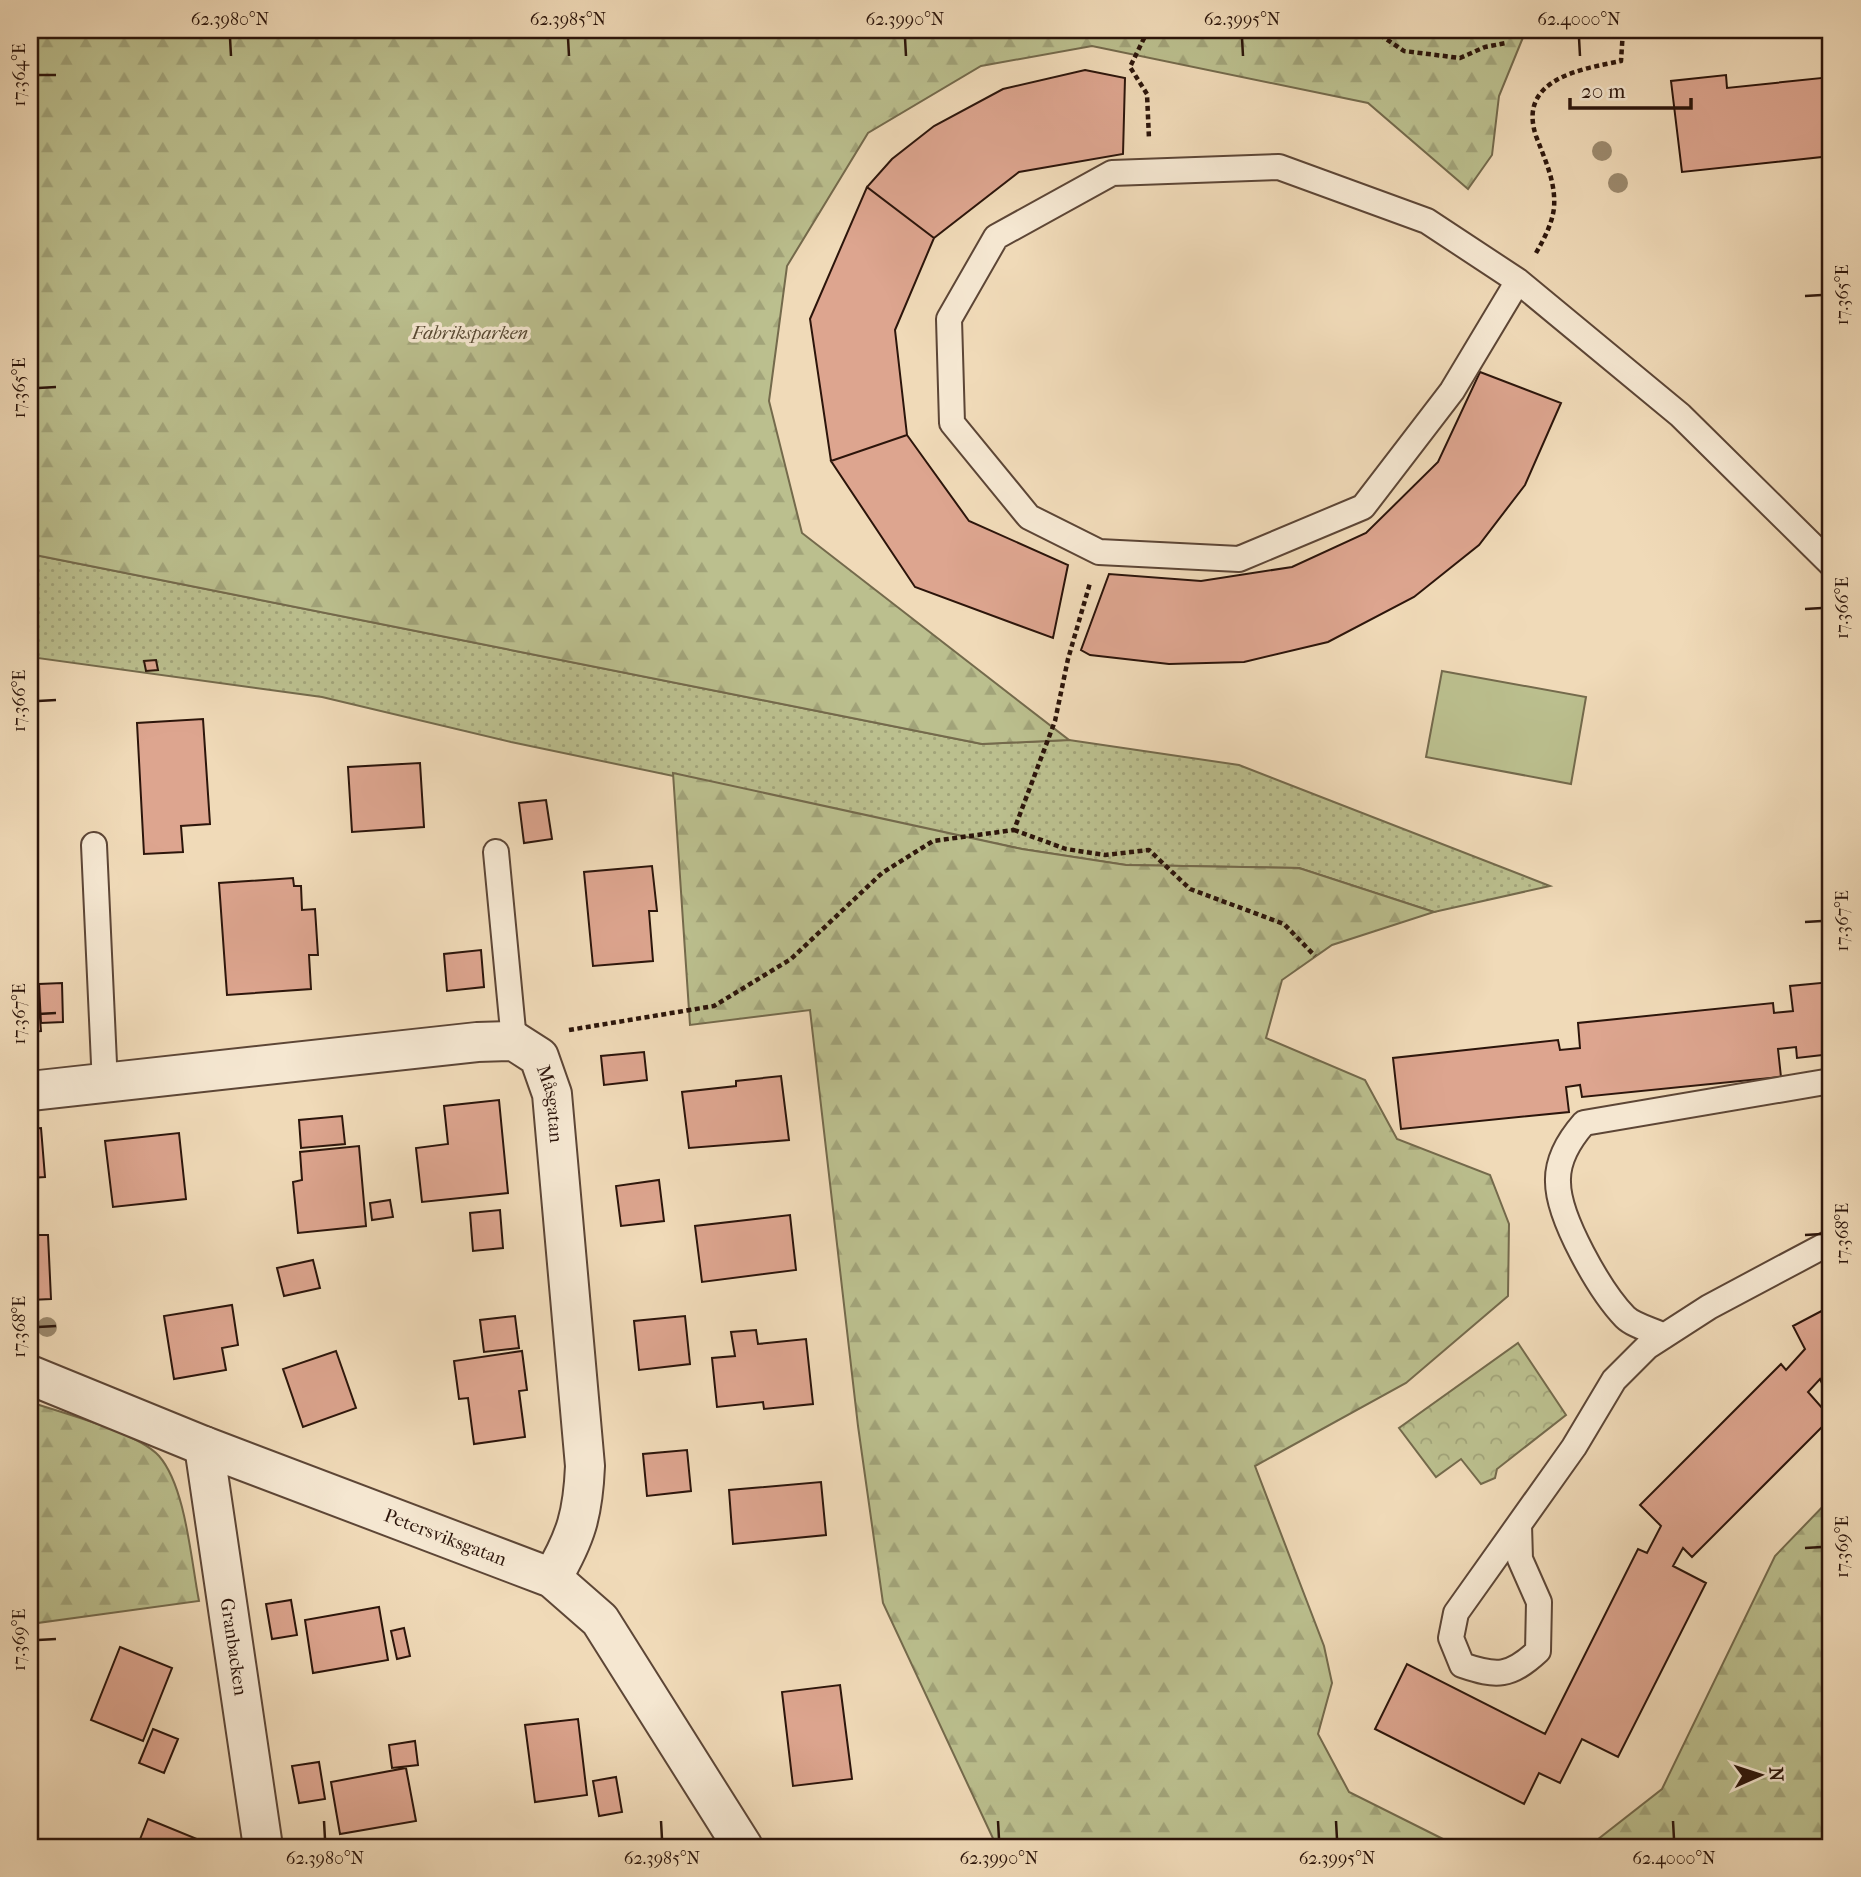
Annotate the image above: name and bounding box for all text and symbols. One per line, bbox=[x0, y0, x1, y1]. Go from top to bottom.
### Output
text: 62.3980°N bbox=[191, 9, 270, 30]
text: 62.3985°N bbox=[530, 9, 607, 30]
text: 62.3990°N bbox=[866, 9, 945, 30]
text: 62.3995°N bbox=[1204, 9, 1281, 30]
text: 62.4000°N bbox=[1537, 9, 1621, 30]
text: 17.364°E bbox=[9, 43, 30, 107]
scale bar bbox=[1570, 66, 1691, 110]
text: 20 m bbox=[1581, 79, 1626, 103]
text: 17.365°E bbox=[1832, 265, 1853, 325]
park label: Fabriksparken bbox=[411, 322, 528, 344]
text: 17.365°E bbox=[9, 358, 30, 418]
text: 17.366°E bbox=[1832, 577, 1853, 639]
text: 17.366°E bbox=[9, 670, 30, 732]
text: 17.367°E bbox=[1832, 890, 1853, 952]
text: 17.367°E bbox=[9, 983, 30, 1045]
street label: Måsgatan bbox=[532, 1062, 567, 1144]
text: 17.368°E bbox=[1832, 1203, 1853, 1265]
text: 17.368°E bbox=[9, 1296, 30, 1358]
street label: Petersviksgatan bbox=[381, 1504, 510, 1571]
text: 17.369°E bbox=[1832, 1516, 1853, 1578]
street label: Granbacken bbox=[216, 1597, 252, 1697]
text: 17.369°E bbox=[9, 1609, 30, 1671]
north arrow bbox=[1724, 1741, 1794, 1811]
text: N bbox=[1765, 1766, 1787, 1783]
text: 62.3980°N bbox=[286, 1848, 365, 1869]
text: 62.3985°N bbox=[624, 1848, 701, 1869]
text: 62.3990°N bbox=[960, 1848, 1039, 1869]
text: 62.3995°N bbox=[1299, 1848, 1376, 1869]
text: 62.4000°N bbox=[1632, 1848, 1716, 1869]

